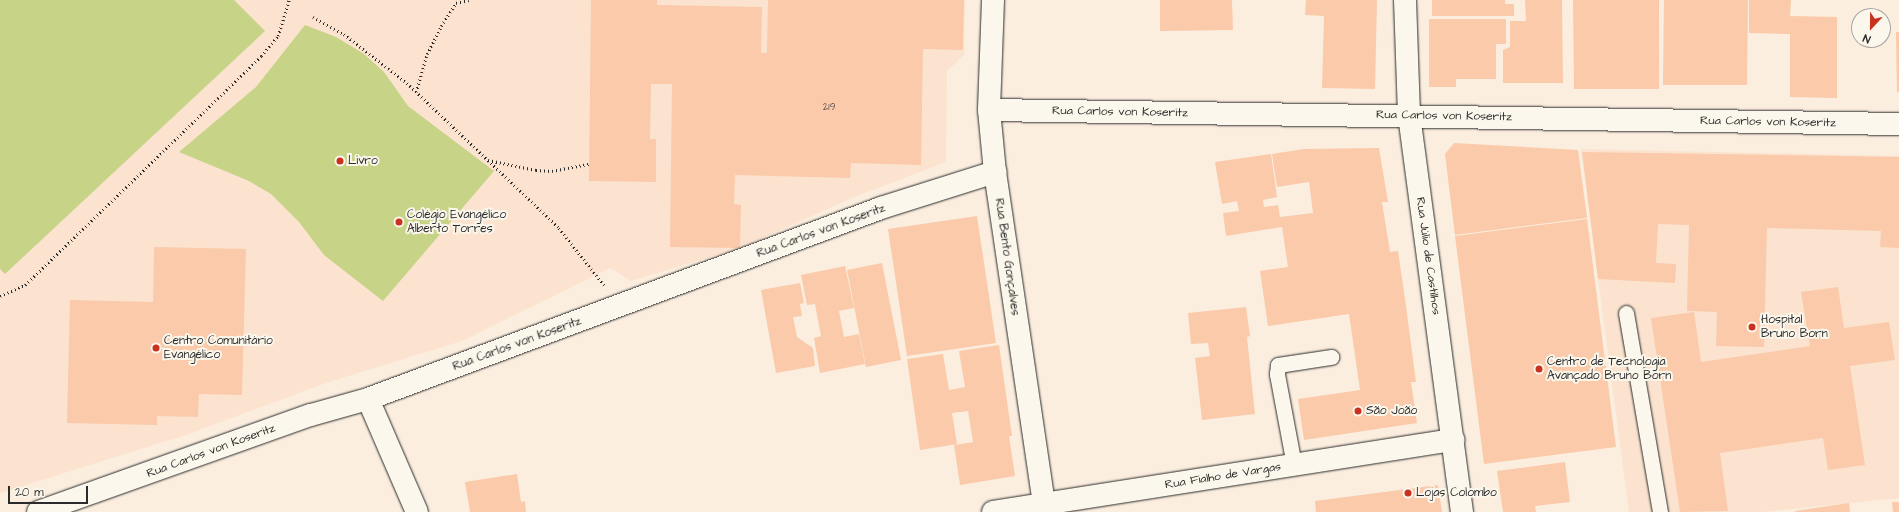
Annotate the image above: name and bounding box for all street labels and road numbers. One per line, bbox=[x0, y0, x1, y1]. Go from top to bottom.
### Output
street label: Rua Carlos von Koseritz bbox=[1052, 104, 1188, 120]
street label: Rua Carlos von Koseritz bbox=[1376, 108, 1512, 124]
street label: Rua Carlos von Koseritz bbox=[1700, 114, 1836, 130]
street label: Rua Júlio de Castilhos bbox=[1413, 196, 1443, 316]
street label: Rua Bento Gonçalves bbox=[992, 197, 1022, 317]
street label: Rua Carlos von Koseritz bbox=[755, 201, 887, 261]
street label: Rua Carlos von Koseritz bbox=[451, 314, 583, 374]
street label: Rua Carlos von Koseritz bbox=[145, 421, 277, 481]
street label: Rua Fialho de Vargas bbox=[1164, 460, 1282, 492]

